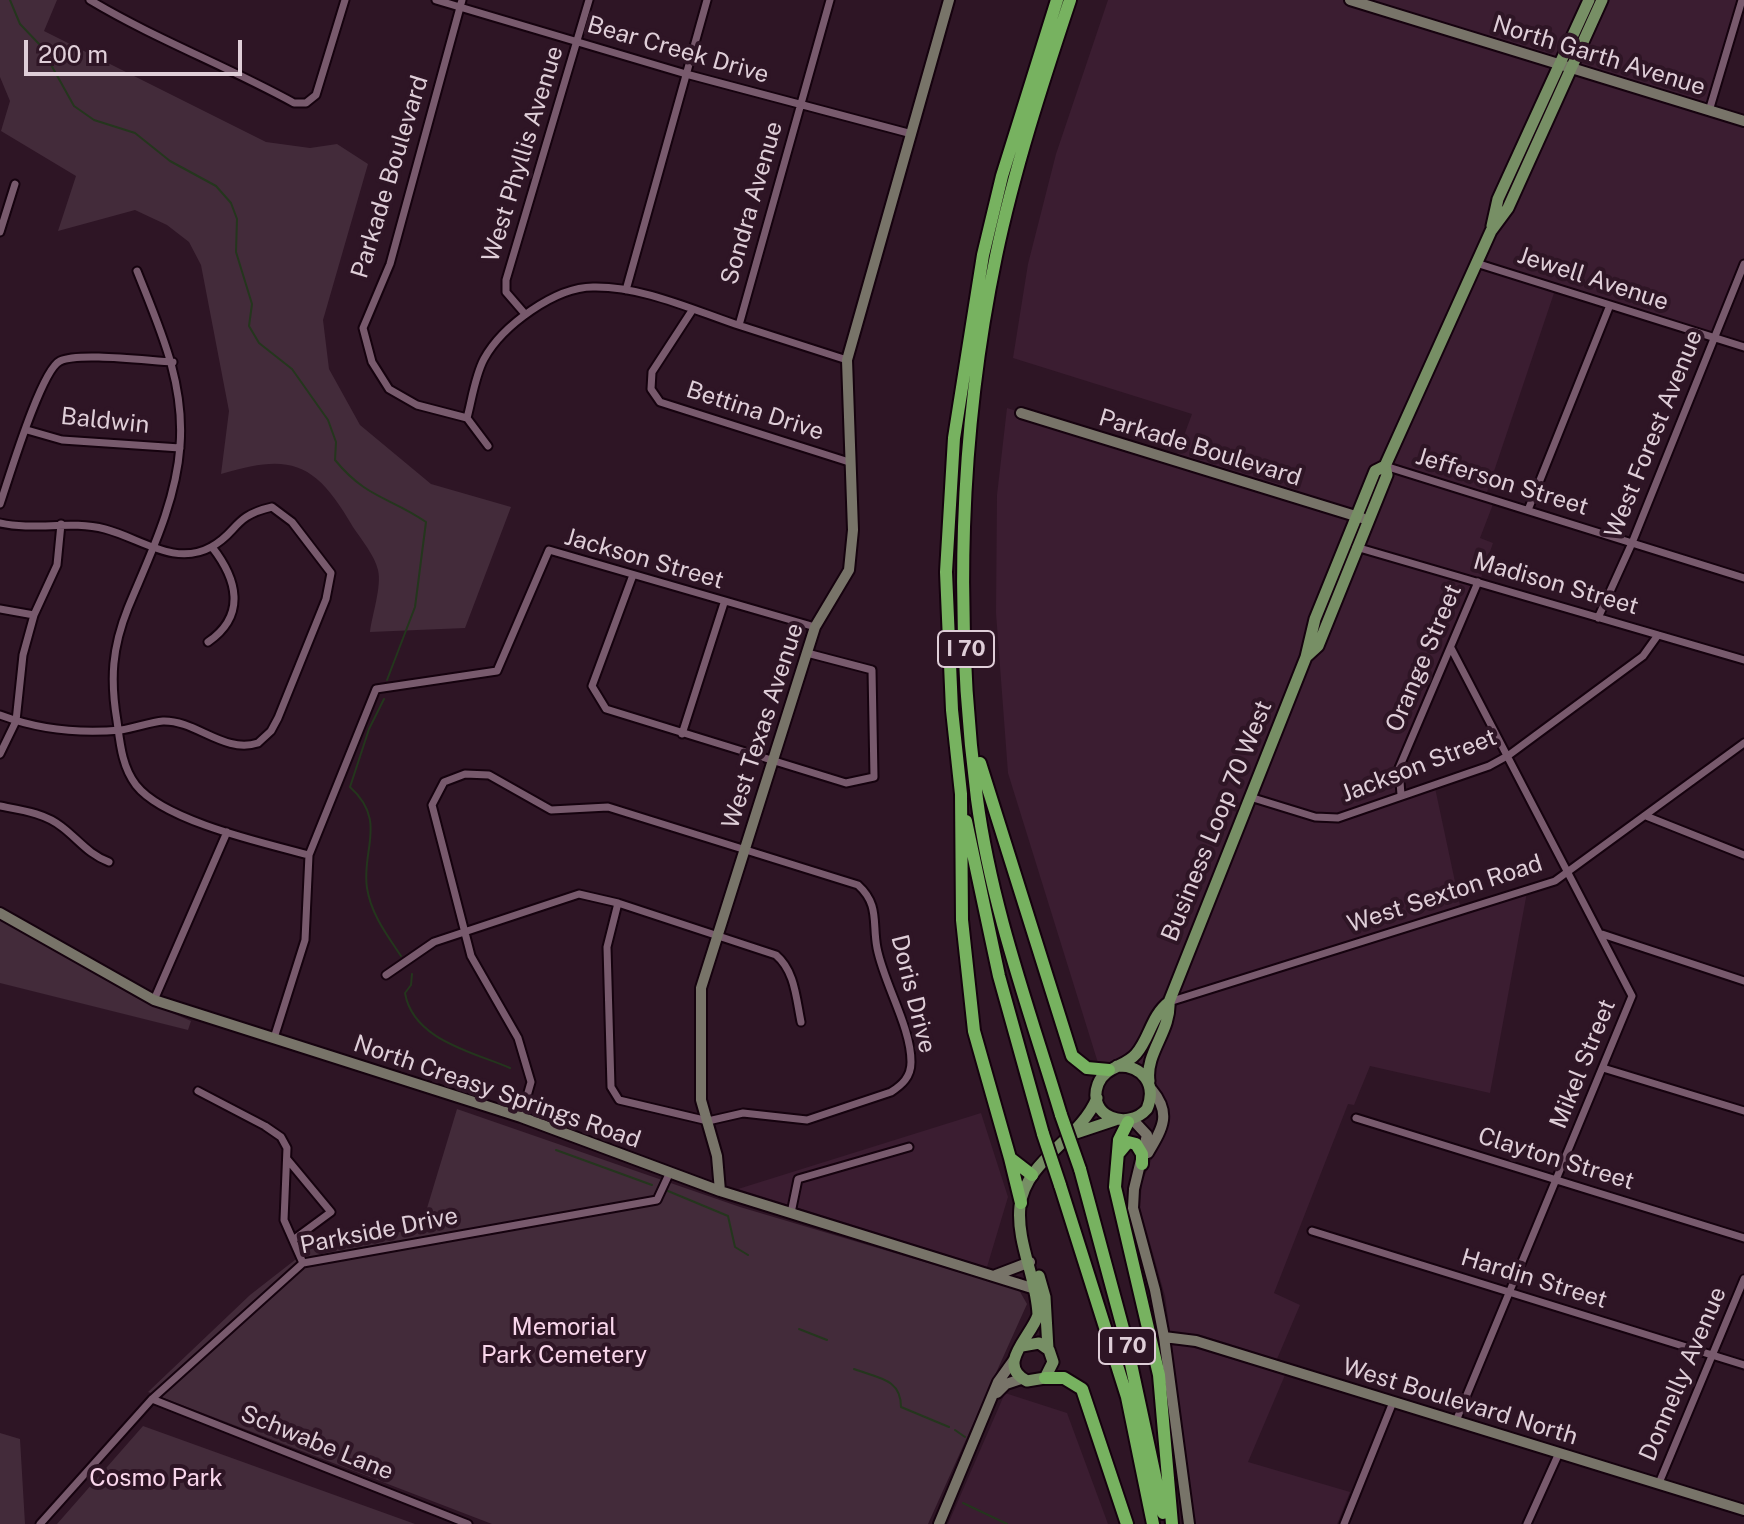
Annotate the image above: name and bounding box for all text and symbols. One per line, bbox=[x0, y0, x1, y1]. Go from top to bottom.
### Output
street label: Bear Creek Drive bbox=[584, 10, 772, 90]
street label: North Garth Avenue bbox=[1489, 10, 1709, 102]
scale bar bbox=[28, 24, 246, 74]
text: 200 m bbox=[38, 40, 108, 68]
street label: West Phyllis Avenue bbox=[476, 43, 570, 265]
street label: Parkade Boulevard bbox=[345, 72, 435, 282]
street label: Sondra Avenue bbox=[715, 118, 789, 288]
street label: Jewell Avenue bbox=[1514, 241, 1672, 317]
street label: West Forest Avenue bbox=[1599, 326, 1709, 542]
street label: Bettina Drive bbox=[682, 375, 828, 447]
street label: Baldwin bbox=[59, 402, 151, 440]
street label: Parkade Boulevard bbox=[1095, 403, 1305, 493]
street label: Jefferson Street bbox=[1412, 442, 1592, 522]
street label: Jackson Street bbox=[561, 523, 727, 595]
street label: Madison Street bbox=[1470, 547, 1642, 621]
street label: Orange Street bbox=[1380, 580, 1468, 736]
street label: West Texas Avenue bbox=[716, 620, 810, 832]
road number: I 70 bbox=[938, 631, 994, 667]
street label: Business Loop 70 West bbox=[1155, 696, 1279, 946]
street label: Jackson Street bbox=[1337, 723, 1501, 809]
street label: West Sexton Road bbox=[1344, 849, 1546, 939]
street label: Doris Drive bbox=[884, 932, 942, 1056]
street label: Mikel Street bbox=[1544, 995, 1622, 1133]
street label: North Creasy Springs Road bbox=[350, 1029, 644, 1155]
street label: Clayton Street bbox=[1474, 1122, 1638, 1196]
street label: Parkside Drive bbox=[298, 1202, 460, 1260]
street label: Hardin Street bbox=[1458, 1243, 1610, 1315]
street label: Donnelly Avenue bbox=[1633, 1283, 1733, 1465]
park label: Memorial Park Cemetery bbox=[481, 1314, 647, 1370]
road number: I 70 bbox=[1099, 1328, 1155, 1364]
street label: West Boulevard North bbox=[1339, 1353, 1581, 1451]
street label: Schwabe Lane bbox=[236, 1399, 398, 1487]
park label: Cosmo Park bbox=[89, 1465, 223, 1493]

